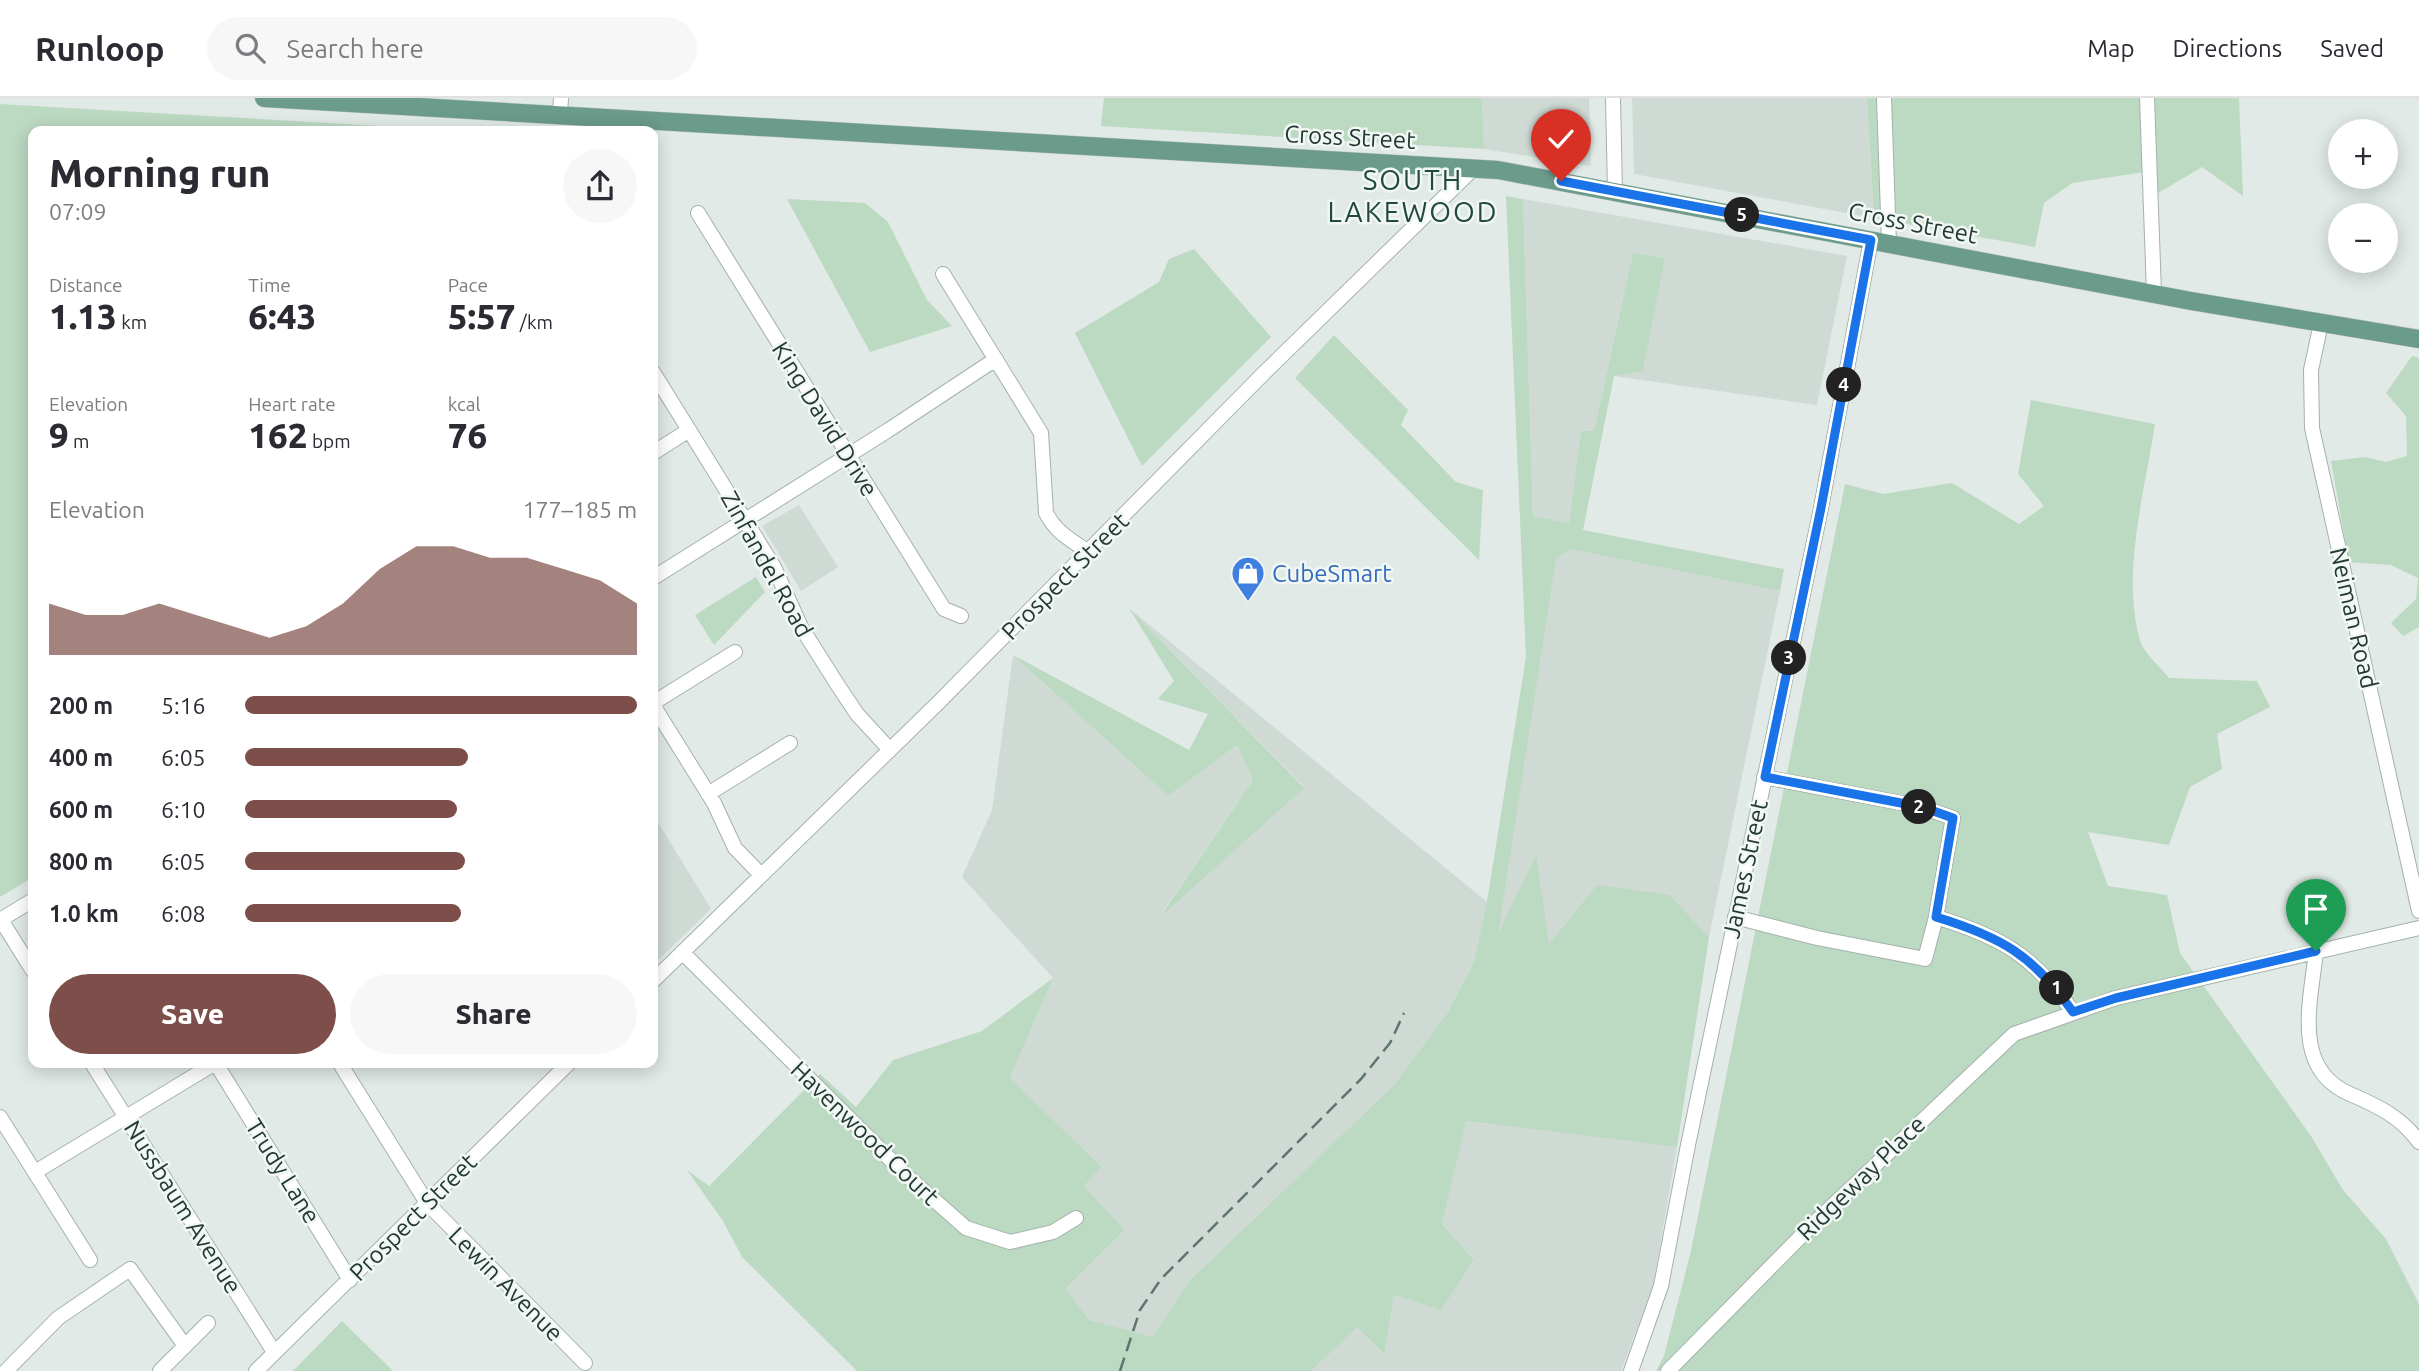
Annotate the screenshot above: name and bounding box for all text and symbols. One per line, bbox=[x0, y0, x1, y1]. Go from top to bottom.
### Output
search box bbox=[207, 17, 697, 80]
icon: search bbox=[231, 29, 269, 67]
text: Runloop bbox=[35, 30, 165, 67]
text: Search here bbox=[287, 34, 424, 63]
text: Map bbox=[2087, 35, 2134, 62]
text: Directions bbox=[2172, 35, 2282, 62]
text: Saved bbox=[2320, 35, 2384, 62]
pin bbox=[1531, 109, 1591, 181]
map controls bbox=[2328, 119, 2398, 273]
button: + bbox=[2328, 119, 2398, 189]
street label: Cross Street bbox=[1284, 120, 1417, 154]
icon: check bbox=[1542, 120, 1580, 158]
button: share bbox=[563, 149, 637, 223]
text: Morning run bbox=[49, 152, 270, 194]
district label: SOUTH LAKEWOOD bbox=[1327, 164, 1499, 227]
street label: Cross Street bbox=[1846, 197, 1981, 249]
pin: 5 bbox=[1724, 198, 1760, 232]
text: 07:09 bbox=[49, 199, 107, 224]
text: 5 bbox=[1736, 203, 1747, 225]
button: − bbox=[2328, 203, 2398, 273]
text: Distance bbox=[49, 274, 123, 296]
text: Time bbox=[248, 274, 291, 296]
text: Pace bbox=[448, 274, 488, 296]
text: 1.13 bbox=[49, 296, 117, 336]
text: 6:43 bbox=[248, 296, 316, 336]
text: 5:57 bbox=[448, 296, 516, 336]
text: km bbox=[117, 311, 147, 333]
text: /km bbox=[516, 311, 553, 333]
street label: King David Drive bbox=[767, 337, 883, 501]
pin: 4 bbox=[1826, 368, 1862, 402]
text: 4 bbox=[1838, 373, 1849, 395]
text: Elevation bbox=[49, 393, 128, 415]
text: Heart rate bbox=[248, 393, 336, 415]
text: kcal bbox=[448, 393, 480, 415]
text: 9 bbox=[49, 415, 69, 455]
text: 162 bbox=[248, 415, 308, 455]
text: 76 bbox=[448, 415, 487, 455]
text: m bbox=[69, 430, 90, 452]
text: bpm bbox=[308, 430, 351, 452]
street label: Zinfandel Road bbox=[716, 486, 818, 642]
text: Elevation bbox=[49, 497, 145, 522]
text: 177–185 m bbox=[523, 497, 637, 522]
street label: Prospect Street bbox=[996, 507, 1134, 645]
street label: Neiman Road bbox=[2325, 545, 2383, 691]
shop icon: CubeSmart bbox=[1229, 554, 1267, 603]
place label: CubeSmart bbox=[1272, 560, 1392, 587]
pin: 3 bbox=[1772, 640, 1806, 676]
text: 3 bbox=[1783, 646, 1794, 668]
text: 200 m bbox=[49, 693, 113, 718]
text: 5:16 bbox=[161, 693, 206, 718]
text: 400 m bbox=[49, 745, 113, 770]
text: 6:05 bbox=[161, 745, 206, 770]
pin: 2 bbox=[1902, 790, 1937, 824]
text: 2 bbox=[1913, 795, 1924, 817]
text: 600 m bbox=[49, 797, 113, 822]
text: 6:10 bbox=[161, 797, 206, 822]
street label: James Street bbox=[1717, 797, 1773, 941]
text: 800 m bbox=[49, 849, 113, 874]
text: 6:05 bbox=[161, 849, 206, 874]
pin bbox=[2286, 879, 2346, 951]
icon: arrive bbox=[2297, 890, 2335, 928]
text: 1.0 km bbox=[49, 901, 119, 926]
text: 6:08 bbox=[161, 901, 206, 926]
pin: 1 bbox=[2039, 970, 2074, 1006]
button: Save bbox=[49, 974, 336, 1054]
button: Share bbox=[350, 974, 637, 1054]
text: 1 bbox=[2051, 976, 2062, 998]
street label: Havenwood Court bbox=[786, 1056, 945, 1211]
street label: Ridgeway Place bbox=[1791, 1110, 1931, 1246]
street label: Trudy Lane bbox=[240, 1114, 326, 1228]
street label: Nussbaum Avenue bbox=[119, 1116, 247, 1298]
street label: Prospect Street bbox=[344, 1148, 482, 1286]
street label: Lewin Avenue bbox=[443, 1221, 569, 1347]

